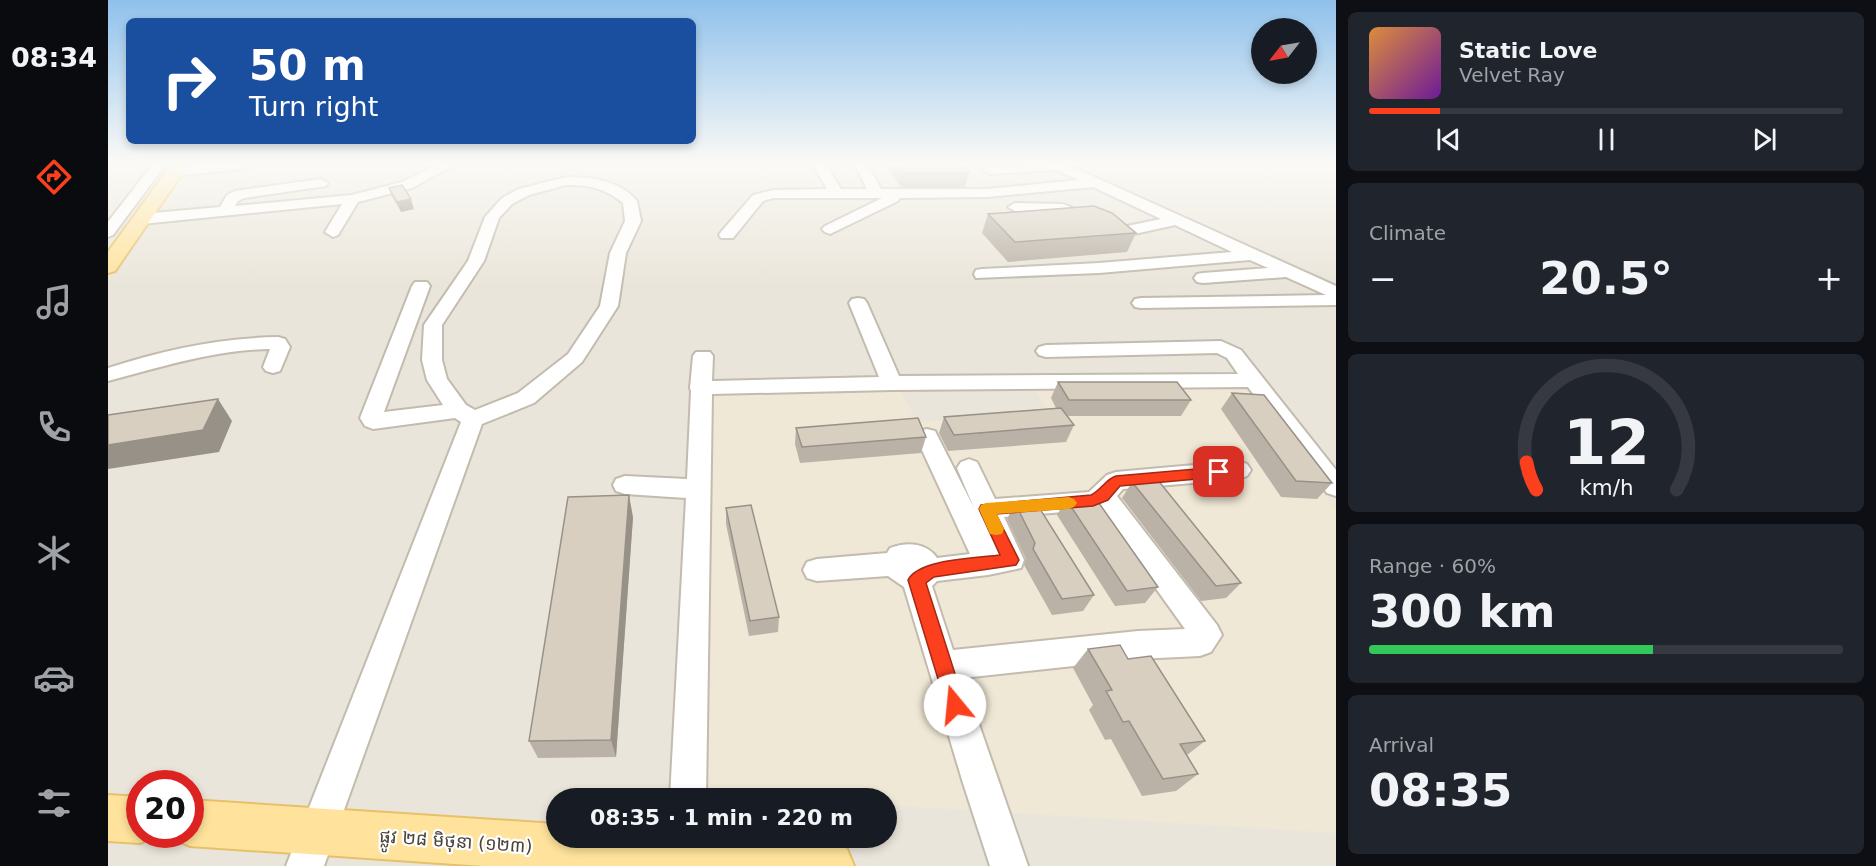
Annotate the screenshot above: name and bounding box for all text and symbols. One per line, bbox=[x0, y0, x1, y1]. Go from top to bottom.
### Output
north arrow bbox=[1251, 18, 1317, 84]
map controls bbox=[1251, 18, 1317, 84]
text: Static Love bbox=[1459, 38, 1597, 63]
text: 50 m bbox=[249, 41, 366, 90]
text: 08:34 bbox=[11, 42, 97, 73]
icon: right bbox=[150, 42, 228, 120]
text: Velvet Ray bbox=[1459, 63, 1565, 87]
text: Turn right bbox=[249, 91, 378, 122]
icon: previous bbox=[1432, 123, 1465, 156]
icon: pause bbox=[1590, 123, 1623, 156]
icon: next bbox=[1748, 123, 1781, 156]
icon: directions bbox=[33, 156, 75, 198]
text: Climate bbox=[1369, 221, 1446, 245]
text: 20.5° bbox=[1539, 252, 1673, 305]
text: − bbox=[1369, 259, 1397, 298]
text: + bbox=[1815, 259, 1843, 298]
icon: music bbox=[33, 281, 75, 323]
icon: phone bbox=[33, 406, 75, 448]
text: 12 bbox=[1563, 406, 1649, 479]
pin bbox=[1193, 446, 1244, 497]
icon: arrive bbox=[1202, 455, 1235, 488]
text: km/h bbox=[1579, 475, 1633, 500]
icon: climate bbox=[33, 532, 75, 574]
text: Range · 60% bbox=[1369, 554, 1496, 578]
text: 300 km bbox=[1369, 585, 1555, 638]
icon: car bbox=[33, 657, 75, 699]
position arrow bbox=[923, 673, 987, 737]
text: Arrival bbox=[1369, 733, 1434, 757]
text: 08:35 bbox=[1369, 764, 1512, 817]
speed limit sign: 20 bbox=[126, 770, 204, 848]
icon: filters bbox=[33, 782, 75, 824]
text: 08:35 · 1 min · 220 m bbox=[590, 805, 853, 830]
street label: ផ្លូវ ២៨ មិថុនា (១២៣) bbox=[378, 825, 533, 863]

